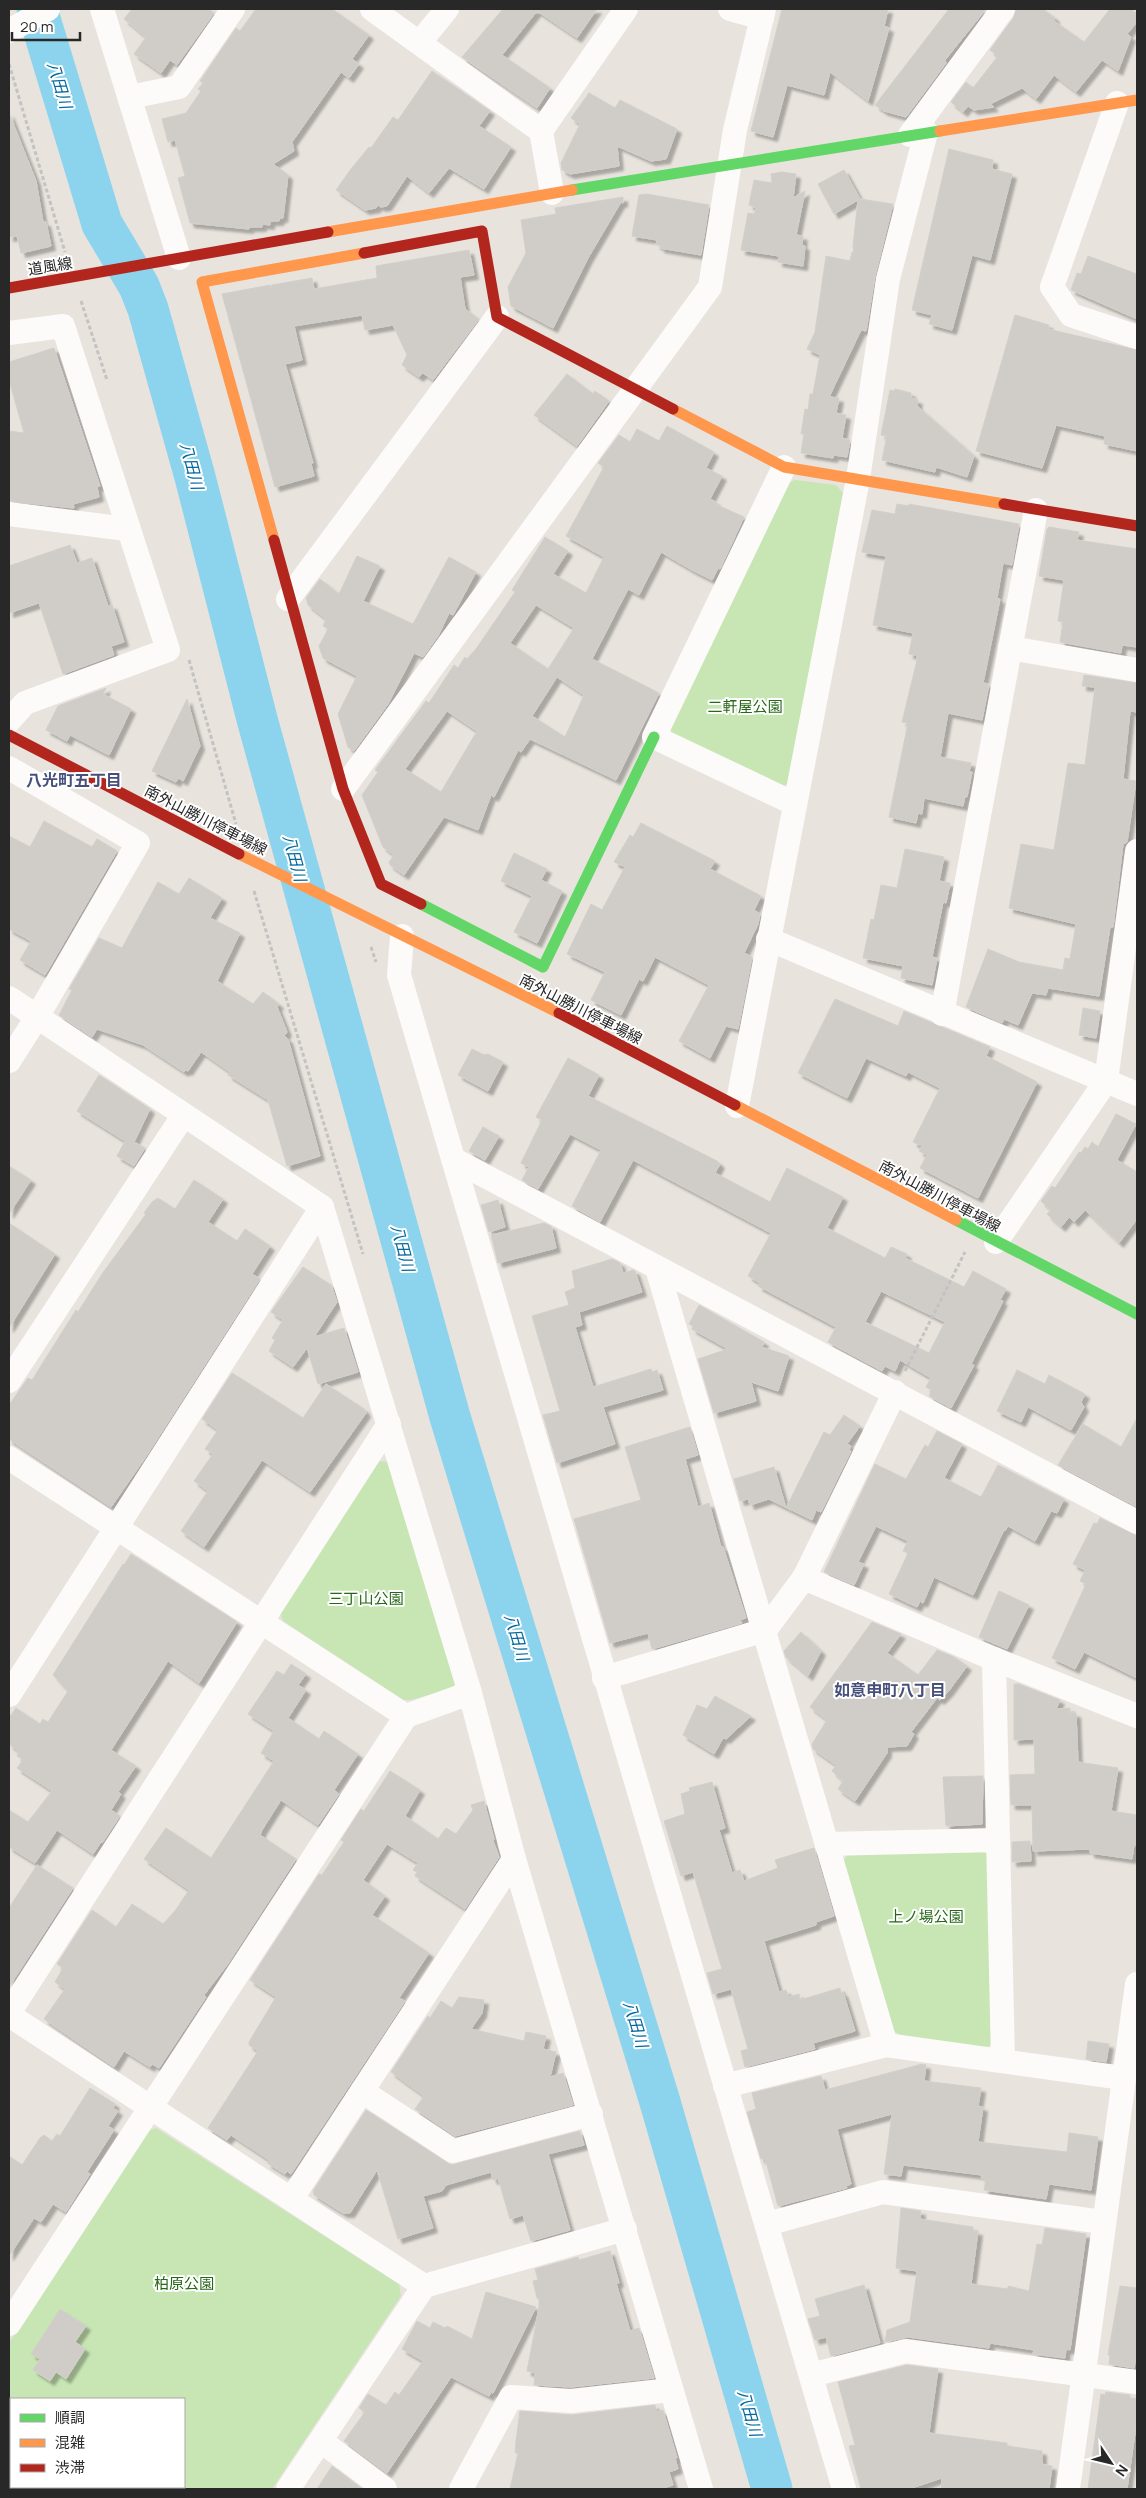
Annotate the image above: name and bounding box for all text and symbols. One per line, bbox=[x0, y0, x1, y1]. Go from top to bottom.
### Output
scale bar bbox=[12, 10, 80, 42]
text: 20 m bbox=[20, 16, 53, 37]
water label: 八田川 bbox=[42, 59, 78, 113]
street label: 道風線 bbox=[26, 252, 74, 280]
water label: 八田川 bbox=[175, 440, 209, 494]
park label: 二軒屋公園 bbox=[707, 696, 783, 717]
district label: 八光町五丁目 bbox=[26, 769, 122, 791]
street label: 南外山勝川停車場線 bbox=[141, 780, 271, 860]
water label: 八田川 bbox=[278, 832, 312, 886]
street label: 南外山勝川停車場線 bbox=[516, 969, 646, 1049]
street label: 南外山勝川停車場線 bbox=[875, 1155, 1005, 1237]
water label: 八田川 bbox=[386, 1222, 420, 1276]
park label: 三丁山公園 bbox=[328, 1588, 404, 1609]
water label: 八田川 bbox=[499, 1611, 535, 1665]
district label: 如意申町八丁目 bbox=[834, 1679, 946, 1701]
park label: 上ノ場公園 bbox=[888, 1906, 964, 1927]
water label: 八田川 bbox=[618, 1998, 654, 2052]
park label: 柏原公園 bbox=[154, 2273, 214, 2294]
water label: 八田川 bbox=[733, 2387, 768, 2441]
legend bbox=[10, 2398, 185, 2488]
text: 順調 bbox=[55, 2407, 85, 2428]
text: 混雑 bbox=[55, 2432, 85, 2453]
north arrow bbox=[1086, 2438, 1136, 2488]
text: 渋滞 bbox=[55, 2457, 85, 2478]
text: N bbox=[1111, 2461, 1133, 2480]

